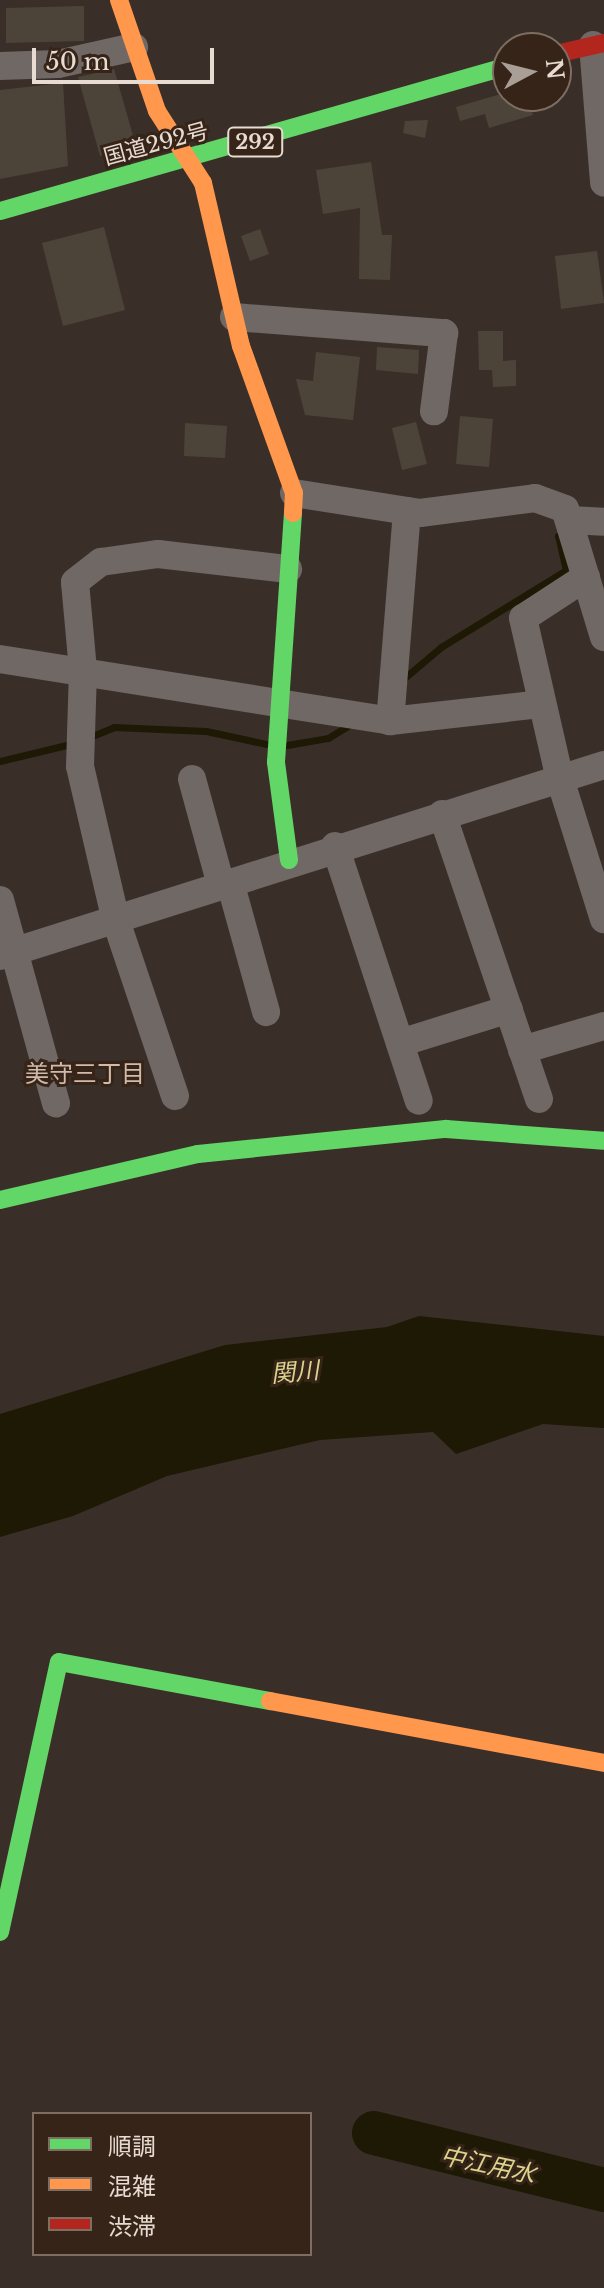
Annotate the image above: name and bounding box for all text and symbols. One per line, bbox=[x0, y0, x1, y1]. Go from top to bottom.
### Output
scale bar bbox=[36, 32, 218, 82]
north arrow bbox=[492, 32, 572, 112]
text: 50 m bbox=[46, 47, 109, 76]
text: N bbox=[540, 57, 569, 81]
street label: 国道292号 bbox=[101, 117, 211, 171]
road number: 292 bbox=[227, 126, 283, 158]
district label: 美守三丁目 bbox=[25, 1060, 145, 1088]
water label: 関川 bbox=[270, 1356, 320, 1388]
legend bbox=[32, 2112, 312, 2256]
text: 順調 bbox=[108, 2132, 156, 2161]
water label: 中江用水 bbox=[438, 2141, 538, 2189]
text: 混雑 bbox=[108, 2172, 156, 2201]
text: 渋滞 bbox=[108, 2212, 156, 2241]

